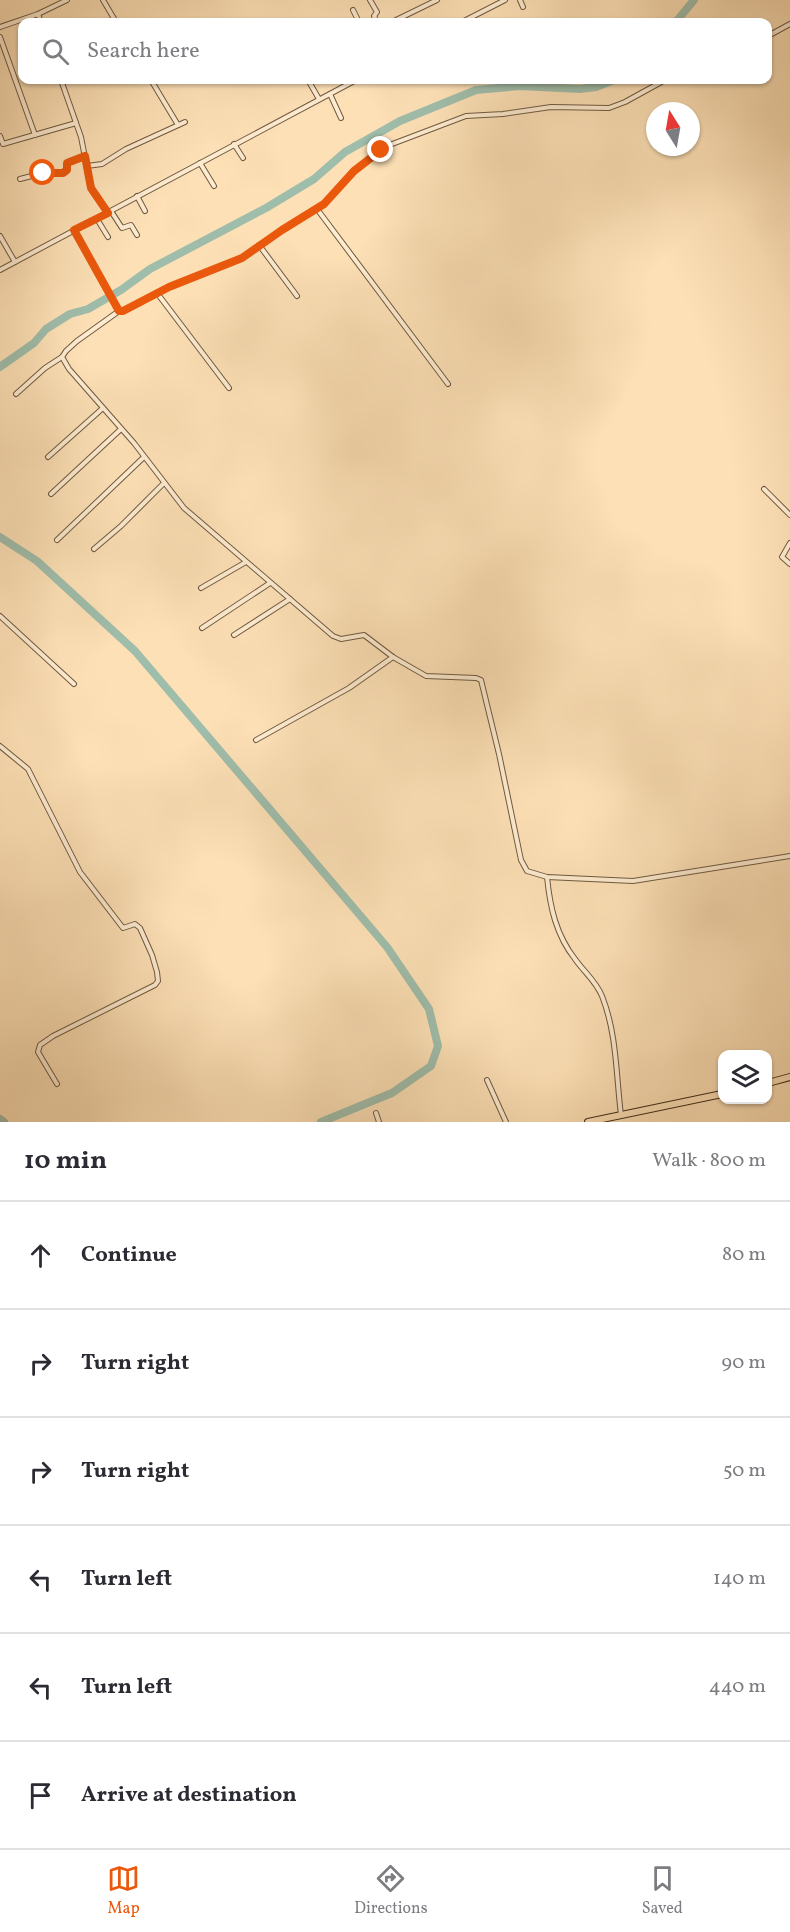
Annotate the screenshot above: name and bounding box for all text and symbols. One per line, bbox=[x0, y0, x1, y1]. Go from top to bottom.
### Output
search box bbox=[18, 18, 772, 84]
icon: search bbox=[39, 35, 72, 68]
text: Search here bbox=[87, 36, 200, 67]
north arrow bbox=[646, 102, 700, 156]
route end bbox=[367, 136, 393, 162]
route start bbox=[29, 159, 55, 185]
map controls bbox=[718, 1050, 772, 1104]
button: layers bbox=[718, 1050, 772, 1104]
text: 10 min bbox=[24, 1143, 107, 1179]
text: Walk · 800 m bbox=[652, 1147, 766, 1175]
icon: ahead bbox=[24, 1239, 57, 1272]
text: Continue bbox=[81, 1240, 177, 1271]
text: 80 m bbox=[722, 1241, 766, 1269]
icon: right bbox=[24, 1347, 57, 1380]
text: Turn right bbox=[81, 1348, 189, 1379]
text: 90 m bbox=[722, 1349, 766, 1377]
icon: right bbox=[24, 1455, 57, 1488]
text: Turn right bbox=[81, 1456, 189, 1487]
text: 50 m bbox=[723, 1457, 766, 1485]
icon: left bbox=[24, 1563, 57, 1596]
text: Turn left bbox=[81, 1564, 172, 1595]
text: 140 m bbox=[713, 1565, 766, 1593]
icon: left bbox=[24, 1671, 57, 1704]
text: Turn left bbox=[81, 1672, 172, 1703]
text: 440 m bbox=[709, 1673, 766, 1701]
icon: arrive bbox=[24, 1779, 57, 1812]
text: Arrive at destination bbox=[81, 1780, 297, 1811]
tab: Map bbox=[107, 1862, 140, 1920]
tab: Directions bbox=[354, 1862, 428, 1920]
tab: Saved bbox=[642, 1862, 683, 1920]

